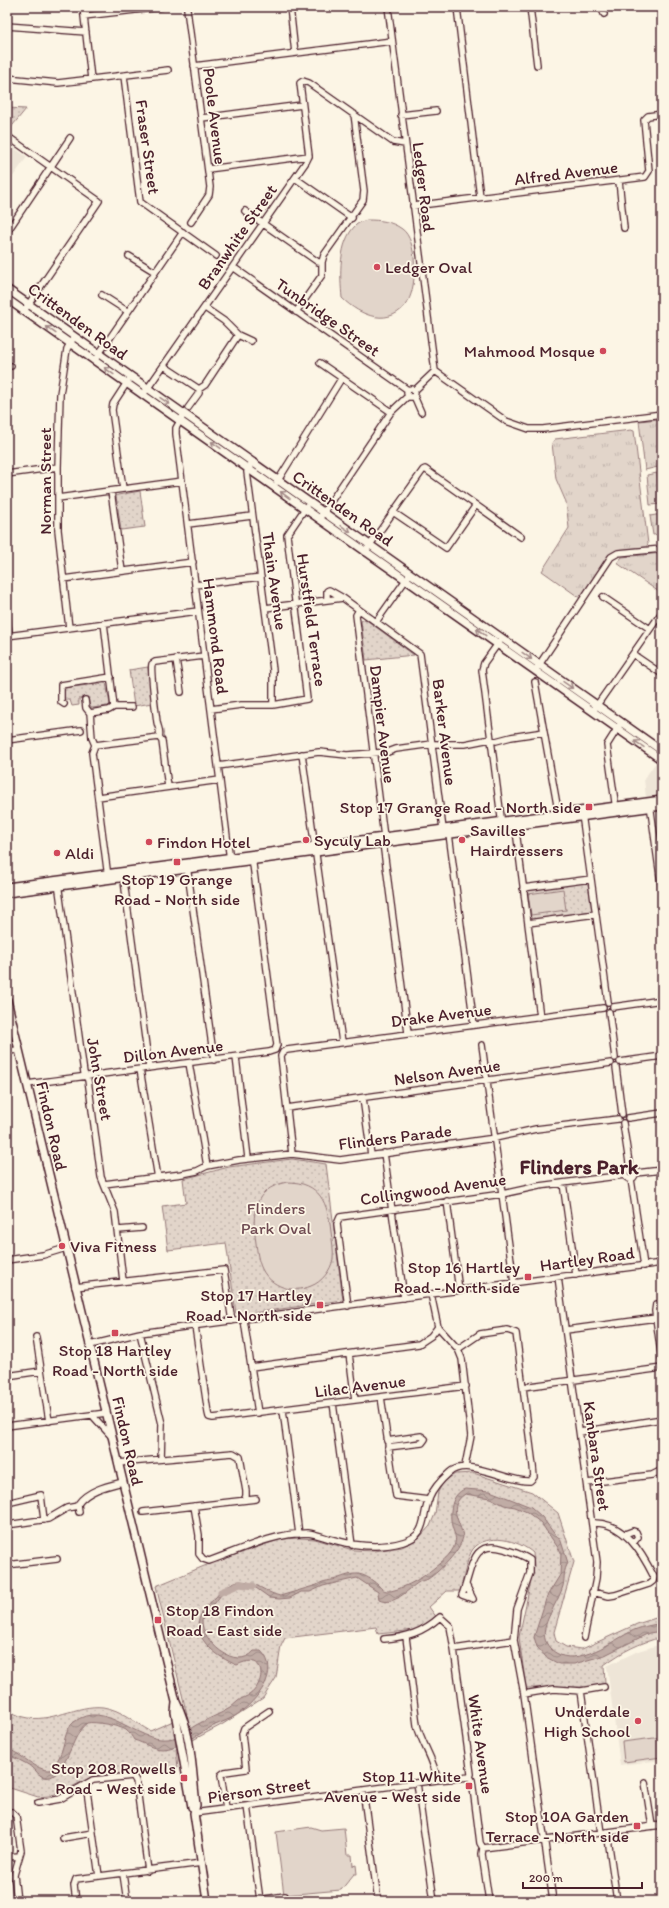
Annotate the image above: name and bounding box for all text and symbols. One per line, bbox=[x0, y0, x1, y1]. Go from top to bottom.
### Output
street label: Poole Avenue bbox=[199, 66, 231, 166]
street label: Fraser Street bbox=[131, 98, 165, 196]
street label: Ledger Road bbox=[409, 141, 440, 234]
street label: Alfred Avenue bbox=[513, 157, 619, 189]
street label: Branwhite Street bbox=[193, 180, 281, 294]
place label: Ledger Oval bbox=[385, 257, 472, 277]
marker: Ledger Oval bbox=[372, 262, 382, 272]
street label: Tunbridge Street bbox=[272, 274, 384, 361]
street label: Crittenden Road bbox=[24, 278, 132, 364]
one-way arrow bbox=[45, 326, 56, 335]
place label: Mahmood Mosque bbox=[464, 341, 595, 361]
marker: Mahmood Mosque bbox=[598, 346, 608, 356]
one-way arrow bbox=[104, 367, 115, 375]
one-way arrow bbox=[159, 397, 170, 405]
street label: Norman Street bbox=[35, 427, 55, 535]
one-way arrow bbox=[211, 441, 222, 449]
street label: Crittenden Road bbox=[289, 466, 397, 550]
one-way arrow bbox=[279, 491, 290, 499]
one-way arrow bbox=[340, 525, 351, 533]
street label: Thain Avenue bbox=[258, 531, 292, 631]
street label: Hurstfield Terrace bbox=[293, 552, 331, 688]
street label: Hammond Road bbox=[199, 577, 233, 695]
one-way arrow bbox=[475, 628, 486, 636]
one-way arrow bbox=[522, 652, 533, 660]
street label: Dampier Avenue bbox=[366, 664, 400, 784]
street label: Barker Avenue bbox=[429, 678, 461, 786]
one-way arrow bbox=[562, 681, 573, 689]
one-way arrow bbox=[634, 740, 645, 748]
place label: Stop 17 Grange Road - North side bbox=[340, 797, 581, 817]
marker: Stop 17 Grange Road - North side bbox=[584, 802, 594, 812]
place label: Savilles Hairdressers bbox=[470, 820, 563, 860]
place label: Syculy Lab bbox=[314, 830, 391, 850]
place label: Findon Hotel bbox=[157, 832, 251, 852]
marker: Syculy Lab bbox=[301, 835, 311, 845]
marker: Savilles Hairdressers bbox=[457, 835, 467, 845]
marker: Findon Hotel bbox=[144, 837, 154, 847]
place label: Aldi bbox=[65, 843, 94, 863]
marker: Aldi bbox=[52, 848, 62, 858]
marker: Stop 19 Grange Road - North side bbox=[172, 857, 182, 867]
place label: Stop 19 Grange Road - North side bbox=[114, 869, 240, 909]
street label: Drake Avenue bbox=[389, 999, 493, 1031]
street label: Dillon Avenue bbox=[122, 1035, 224, 1067]
street label: John Street bbox=[83, 1036, 117, 1123]
street label: Nelson Avenue bbox=[392, 1055, 502, 1089]
street label: Findon Road bbox=[32, 1079, 72, 1173]
street label: Flinders Parade bbox=[337, 1120, 453, 1154]
district label: Flinders Park bbox=[519, 1154, 640, 1179]
street label: Collingwood Avenue bbox=[359, 1169, 507, 1209]
park label: Flinders Park Oval bbox=[241, 1198, 312, 1238]
place label: Viva Fitness bbox=[70, 1236, 157, 1256]
marker: Viva Fitness bbox=[57, 1241, 67, 1251]
street label: Hartley Road bbox=[538, 1242, 636, 1276]
place label: Stop 16 Hartley Road - North side bbox=[394, 1257, 520, 1297]
marker: Stop 16 Hartley Road - North side bbox=[523, 1272, 533, 1282]
place label: Stop 17 Hartley Road - North side bbox=[186, 1285, 312, 1325]
marker: Stop 17 Hartley Road - North side bbox=[315, 1300, 325, 1310]
marker: Stop 18 Hartley Road - North side bbox=[110, 1328, 120, 1338]
place label: Stop 18 Hartley Road - North side bbox=[52, 1340, 178, 1380]
street label: Lilac Avenue bbox=[313, 1370, 407, 1402]
street label: Findon Road bbox=[108, 1394, 148, 1488]
street label: Kanbara Street bbox=[579, 1400, 615, 1512]
place label: Stop 18 Findon Road - East side bbox=[166, 1600, 282, 1640]
marker: Stop 18 Findon Road - East side bbox=[153, 1615, 163, 1625]
street label: White Avenue bbox=[464, 1693, 498, 1795]
place label: Underdale High School bbox=[544, 1701, 630, 1741]
marker: Underdale High School bbox=[633, 1716, 643, 1726]
place label: Stop 208 Rowells Road - West side bbox=[51, 1758, 176, 1798]
place label: Stop 11 White Avenue - West side bbox=[324, 1766, 461, 1806]
marker: Stop 208 Rowells Road - West side bbox=[179, 1773, 189, 1783]
street label: Pierson Street bbox=[206, 1773, 312, 1807]
marker: Stop 11 White Avenue - West side bbox=[464, 1781, 474, 1791]
place label: Stop 10A Garden Terrace - North side bbox=[486, 1806, 629, 1846]
marker: Stop 10A Garden Terrace - North side bbox=[632, 1821, 642, 1831]
scale bar bbox=[523, 1864, 642, 1890]
text: 200 m bbox=[529, 1871, 563, 1885]

